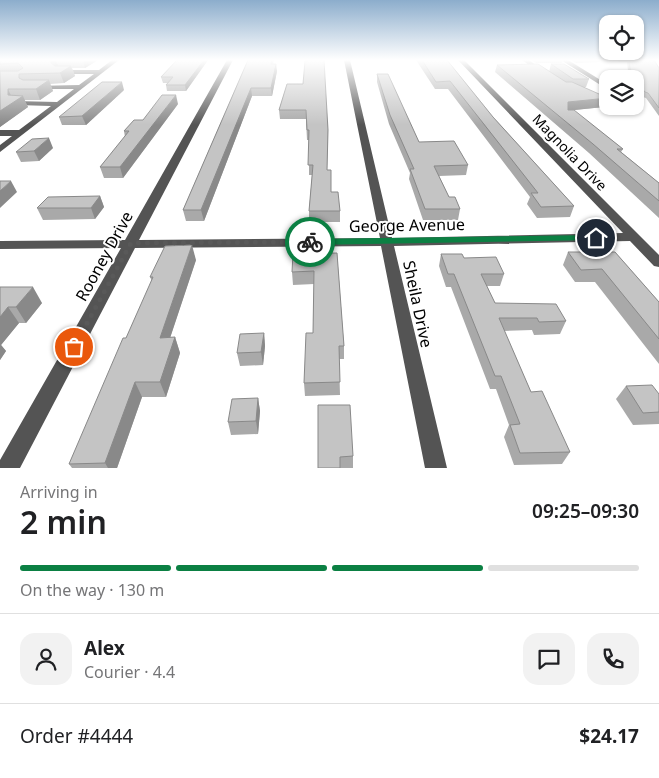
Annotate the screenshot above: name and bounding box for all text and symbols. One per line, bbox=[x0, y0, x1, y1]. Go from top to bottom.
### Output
map controls bbox=[599, 15, 644, 115]
button: locate bbox=[599, 15, 644, 60]
button: layers bbox=[599, 70, 644, 115]
street label: Magnolia Drive bbox=[529, 110, 612, 195]
street label: Rooney Drive bbox=[70, 207, 138, 305]
street label: George Avenue bbox=[349, 213, 465, 237]
courier bbox=[285, 217, 335, 267]
pin bbox=[575, 217, 617, 259]
icon: home bbox=[582, 224, 610, 252]
icon: bike bbox=[296, 228, 324, 256]
street label: Sheila Drive bbox=[398, 258, 438, 350]
pin bbox=[53, 326, 95, 368]
icon: bag bbox=[60, 333, 88, 361]
text: Arriving in bbox=[20, 481, 98, 503]
text: 09:25–09:30 bbox=[532, 498, 639, 524]
text: 2 min bbox=[20, 500, 107, 543]
text: On the way · 130 m bbox=[20, 579, 164, 601]
button: person bbox=[20, 633, 72, 685]
button: chat bbox=[523, 633, 575, 685]
button: phone bbox=[587, 633, 639, 685]
text: Alex bbox=[84, 635, 125, 661]
text: Courier · 4.4 bbox=[84, 661, 175, 683]
text: Order #4444 bbox=[20, 723, 133, 749]
text: $24.17 bbox=[579, 723, 639, 749]

